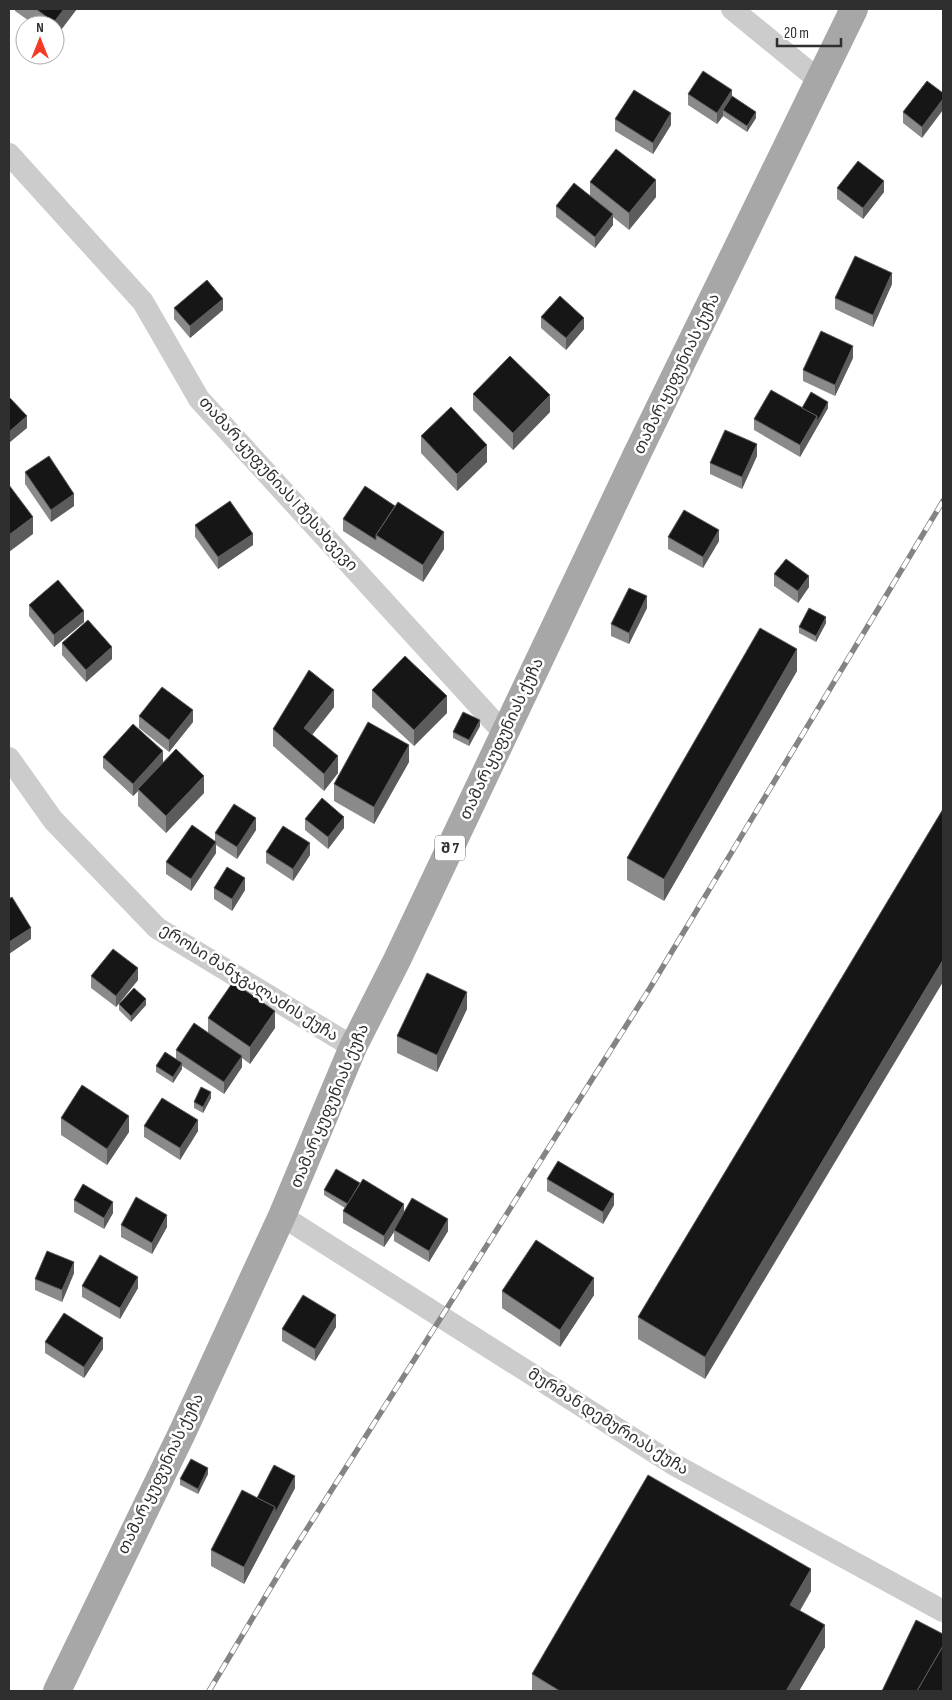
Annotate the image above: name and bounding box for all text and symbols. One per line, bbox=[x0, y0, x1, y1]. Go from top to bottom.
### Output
north arrow bbox=[15, 15, 65, 65]
scale bar bbox=[777, 15, 841, 47]
text: N bbox=[36, 19, 44, 36]
text: 20 m bbox=[784, 24, 809, 43]
street label: თამარ ყუფუნიას ქუჩა bbox=[630, 291, 724, 457]
street label: თამარ ყუფუნიას I შესახვევი bbox=[195, 393, 361, 575]
street label: თამარ ყუფუნიას ქუჩა bbox=[456, 655, 548, 823]
road number: შ 7 bbox=[435, 836, 465, 860]
street label: ეროსი მანჯგალაძის ქუჩა bbox=[156, 920, 342, 1046]
street label: თამარ ყუფუნიას ქუჩა bbox=[287, 1021, 373, 1191]
street label: მურმან დემურიას ქუჩა bbox=[524, 1365, 692, 1479]
street label: თამარ ყუფუნიას ქუჩა bbox=[114, 1391, 208, 1557]

